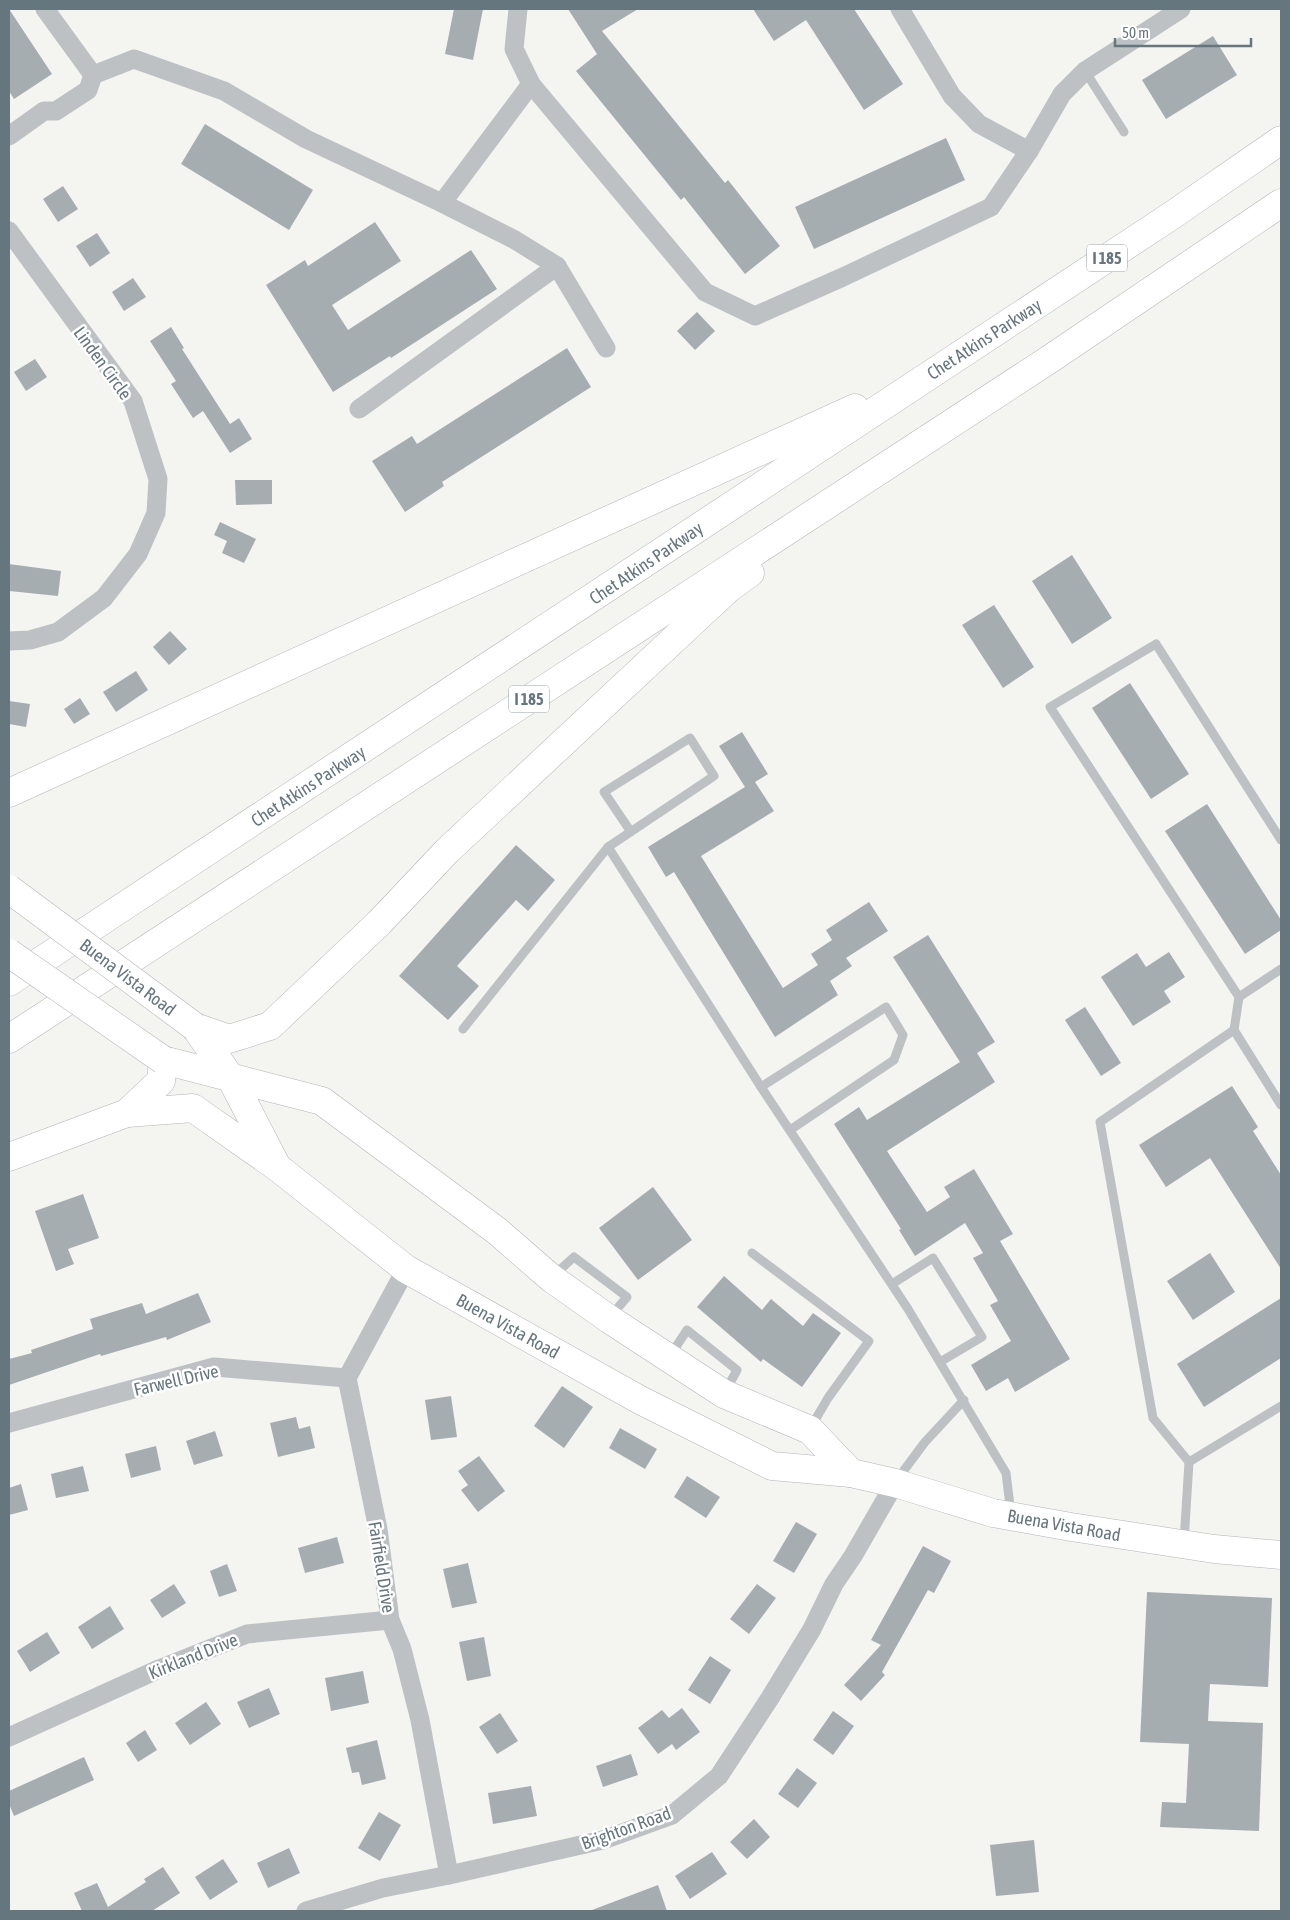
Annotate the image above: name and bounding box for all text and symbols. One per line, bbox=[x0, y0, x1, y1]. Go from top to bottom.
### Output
scale bar bbox=[1115, 15, 1251, 47]
text: 50 m bbox=[1122, 24, 1149, 41]
road number: I 185 bbox=[1087, 244, 1127, 272]
street label: Chet Atkins Parkway bbox=[923, 294, 1045, 384]
street label: Linden Circle bbox=[70, 323, 136, 403]
street label: Chet Atkins Parkway bbox=[585, 517, 707, 609]
road number: I 185 bbox=[509, 686, 549, 712]
street label: Chet Atkins Parkway bbox=[247, 741, 369, 831]
street label: Buena Vista Road bbox=[76, 934, 180, 1020]
street label: Buena Vista Road bbox=[453, 1289, 563, 1363]
street label: Farwell Drive bbox=[132, 1360, 220, 1400]
street label: Buena Vista Road bbox=[1006, 1505, 1122, 1545]
street label: Fairfield Drive bbox=[364, 1520, 400, 1614]
street label: Kirkland Drive bbox=[145, 1629, 241, 1683]
street label: Brighton Road bbox=[578, 1802, 674, 1854]

